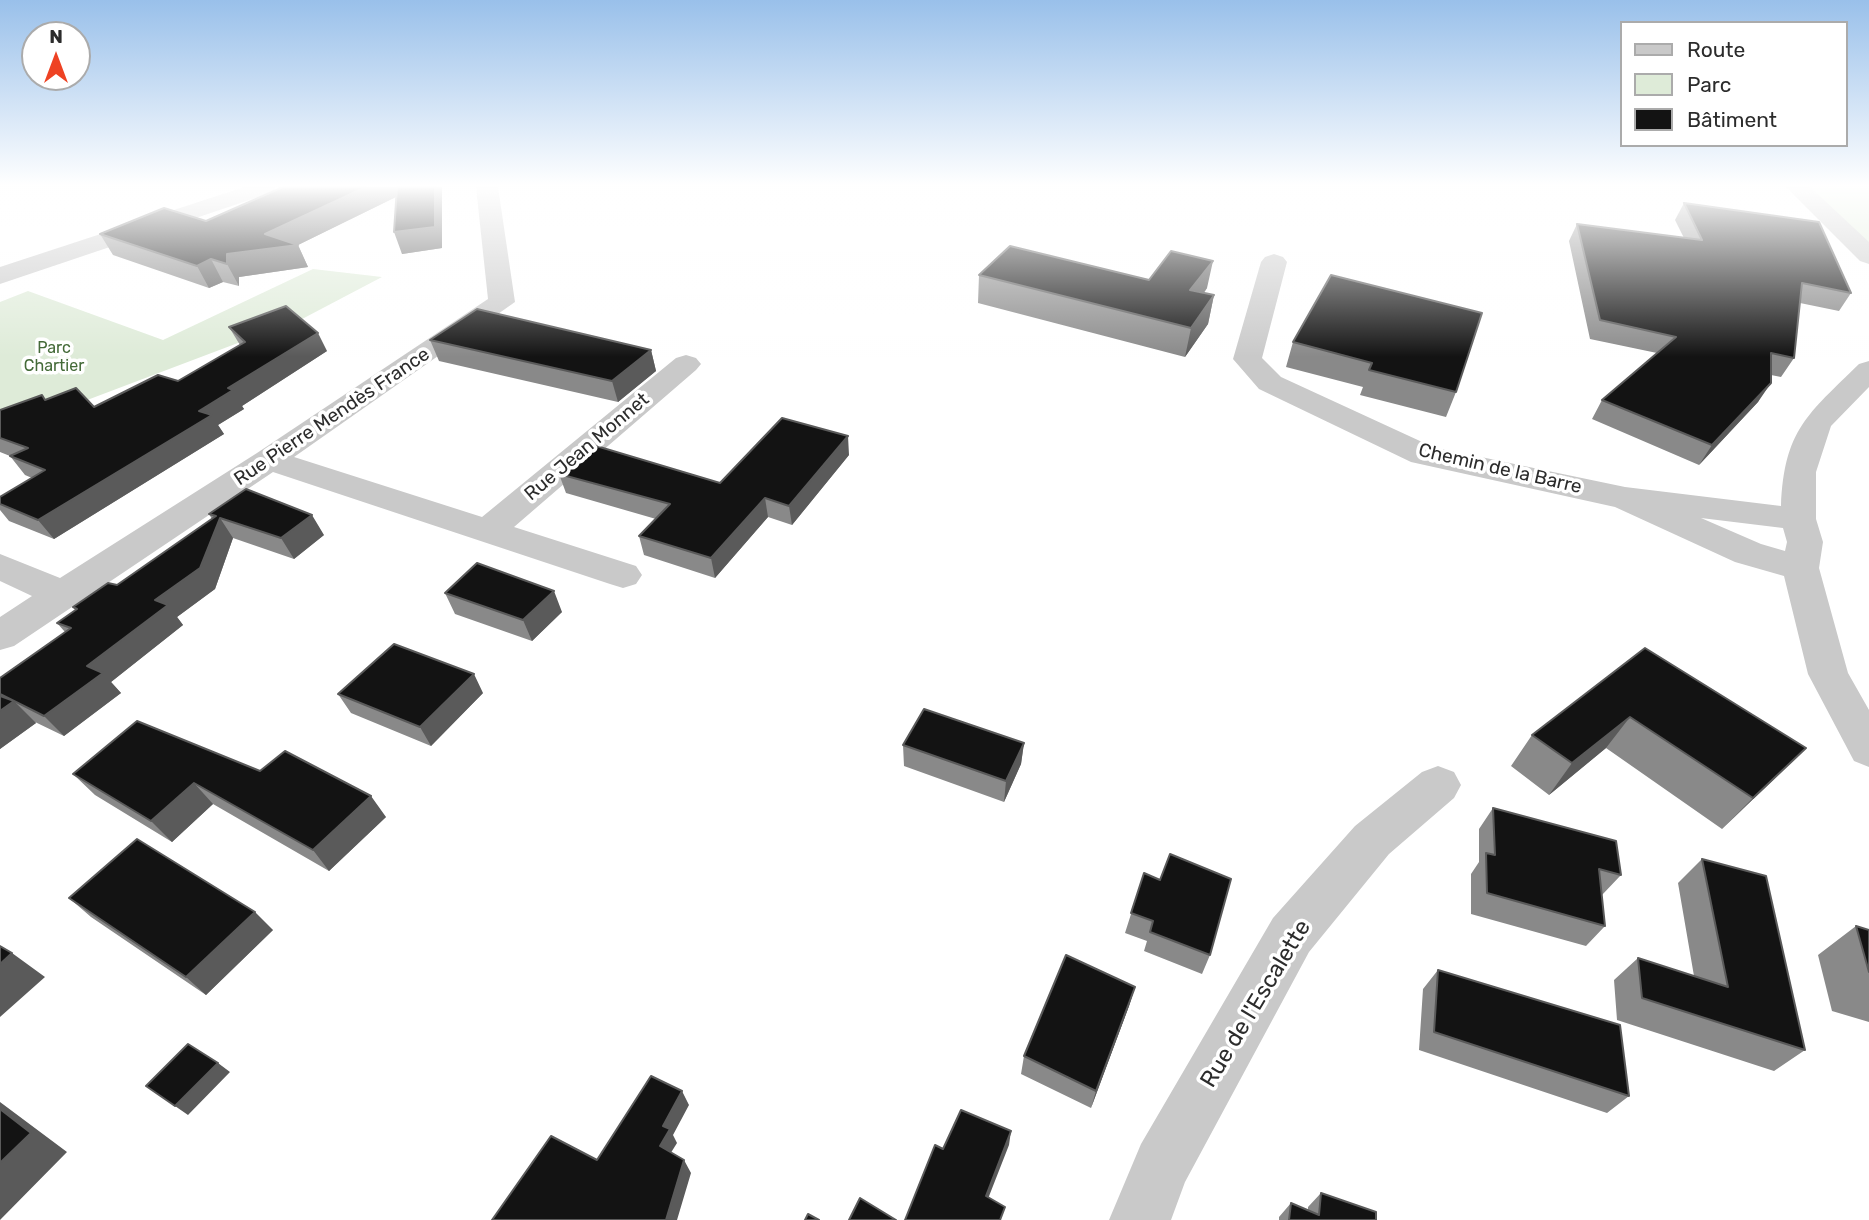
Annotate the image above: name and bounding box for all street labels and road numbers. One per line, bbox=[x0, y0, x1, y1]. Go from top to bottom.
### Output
street label: Rue Pierre Mendès France bbox=[230, 343, 434, 491]
street label: Rue Jean Monnet bbox=[520, 388, 654, 506]
street label: Chemin de la Barre bbox=[1416, 439, 1584, 499]
street label: Rue de l'Escalette bbox=[1195, 915, 1317, 1093]

